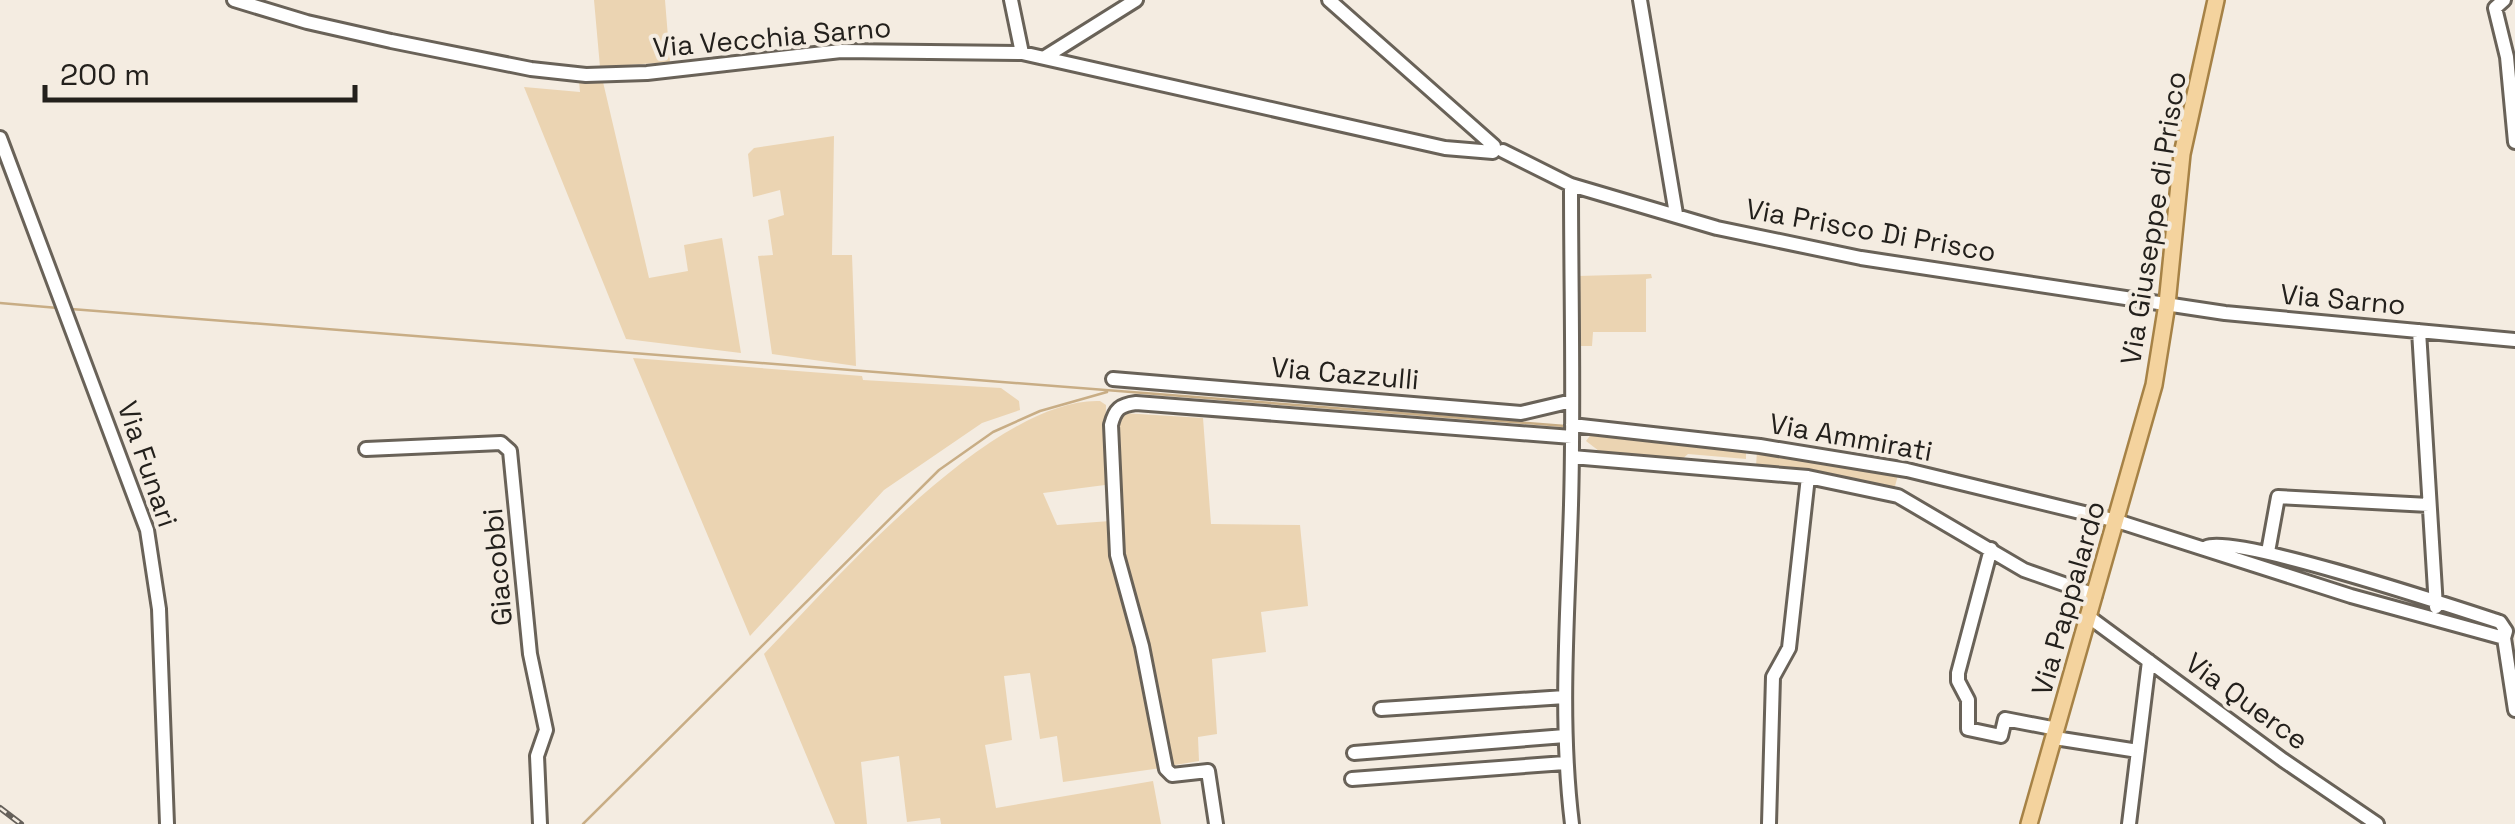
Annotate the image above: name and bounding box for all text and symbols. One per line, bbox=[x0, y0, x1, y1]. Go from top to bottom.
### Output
street label: Via Vecchia Sarno bbox=[651, 9, 893, 65]
scale bar bbox=[45, 40, 355, 102]
text: 200 m bbox=[60, 55, 150, 94]
street label: Via Giuseppe di Prisco bbox=[2112, 69, 2194, 367]
street label: Via Prisco Di Prisco bbox=[1743, 190, 1999, 270]
street label: Via Sarno bbox=[2279, 276, 2407, 322]
street label: Via Cazzulli bbox=[1269, 349, 1421, 397]
street label: Via Funari bbox=[110, 396, 186, 532]
street label: Via Ammirati bbox=[1767, 405, 1935, 469]
street label: Via Pappalardo bbox=[2023, 497, 2113, 699]
street label: Giacobbi bbox=[474, 507, 520, 627]
street label: Via Querce bbox=[2178, 644, 2316, 758]

